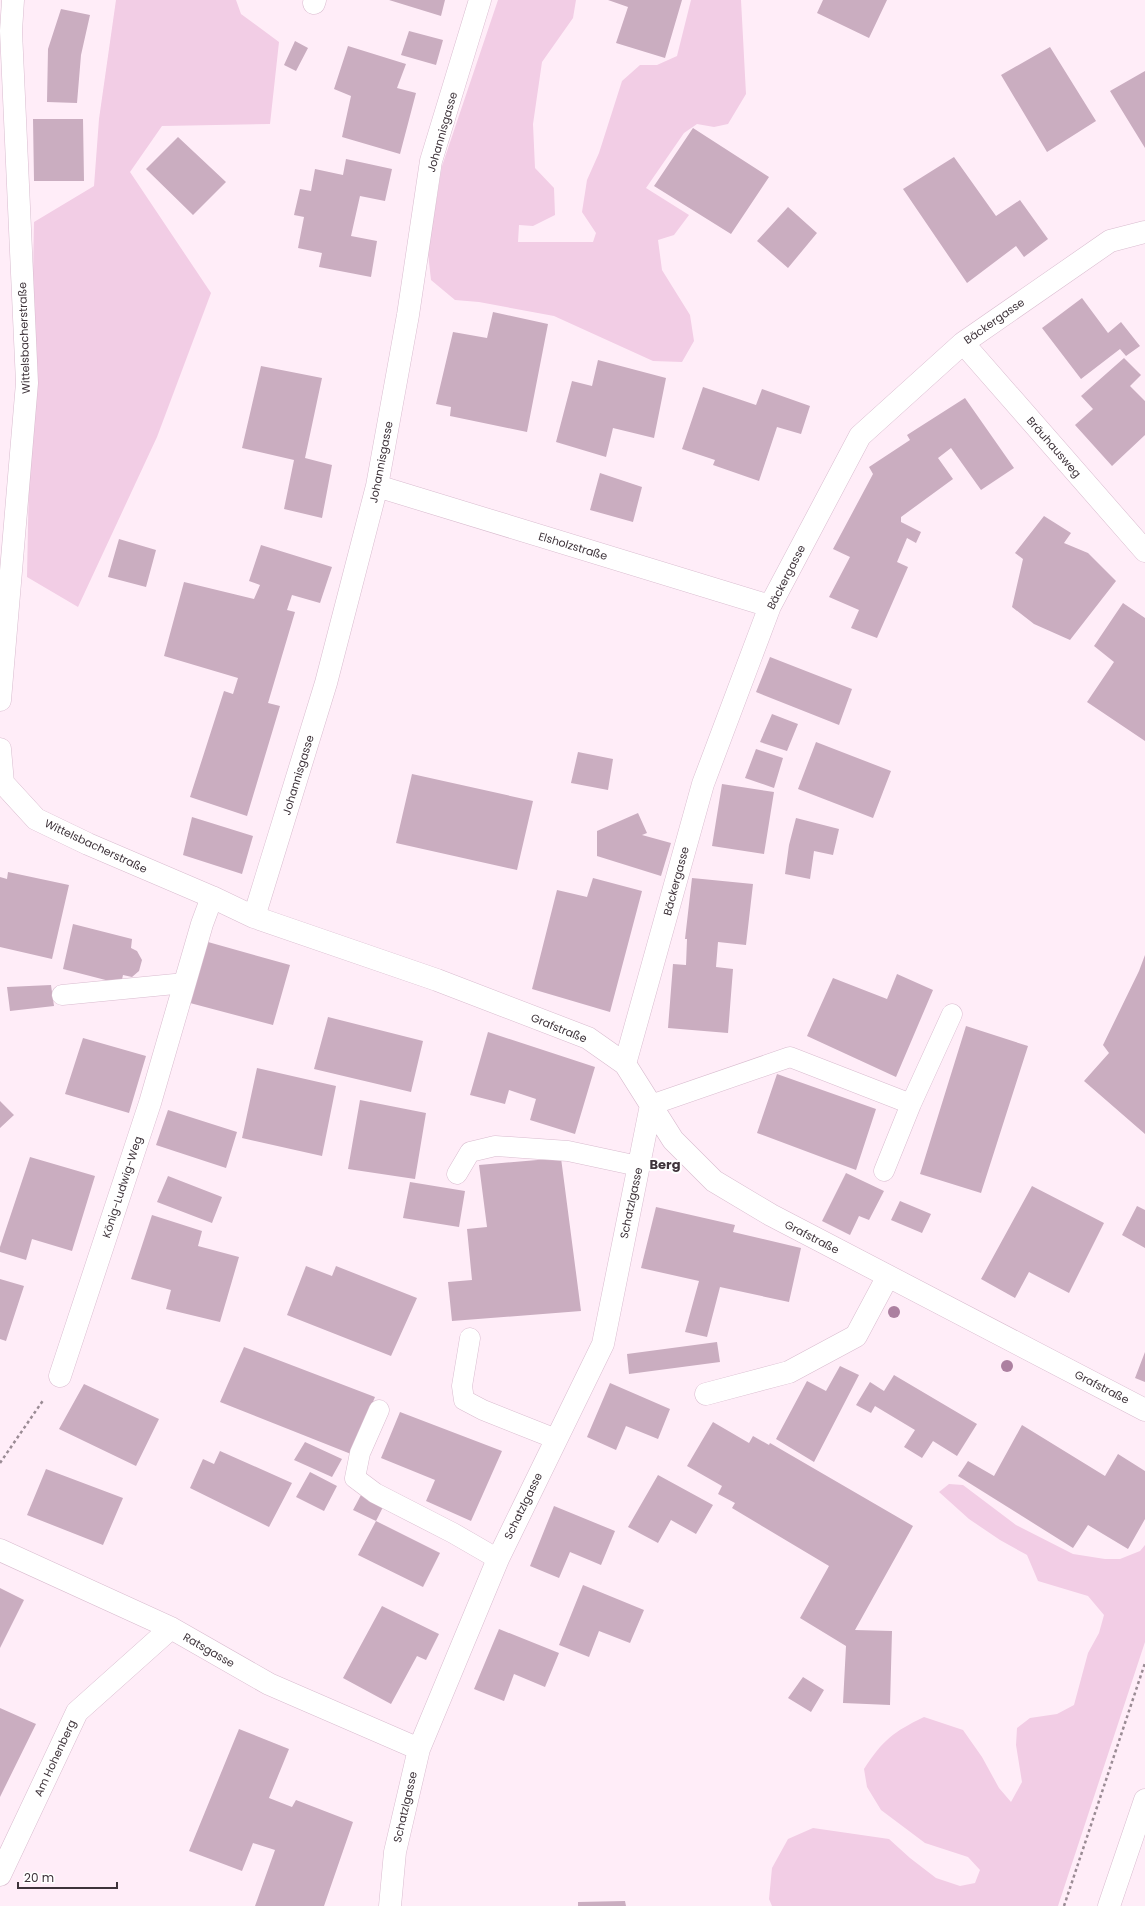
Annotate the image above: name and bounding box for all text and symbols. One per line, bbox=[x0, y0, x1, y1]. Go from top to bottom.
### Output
street label: Johannisgasse bbox=[423, 90, 461, 174]
street label: Wittelsbacherstraße bbox=[14, 282, 34, 394]
street label: Bäckergasse bbox=[960, 294, 1028, 348]
street label: Bräuhausweg bbox=[1023, 413, 1085, 481]
street label: Johannisgasse bbox=[365, 420, 397, 504]
street label: Elsholzstraße bbox=[536, 528, 610, 564]
street label: Bäckergasse bbox=[763, 542, 809, 612]
street label: Johannisgasse bbox=[278, 733, 318, 817]
street label: Wittelsbacherstraße bbox=[42, 815, 150, 877]
street label: Bäckergasse bbox=[659, 845, 693, 917]
street label: Grafstraße bbox=[529, 1009, 590, 1047]
street label: König-Ludwig-Weg bbox=[98, 1134, 146, 1240]
district label: Berg bbox=[650, 1155, 681, 1174]
street label: Schatzlgasse bbox=[616, 1166, 646, 1240]
street label: Grafstraße bbox=[782, 1216, 842, 1258]
street label: Grafstraße bbox=[1072, 1366, 1132, 1408]
street label: Schatzlgasse bbox=[500, 1470, 546, 1542]
street label: Ratsgasse bbox=[180, 1629, 238, 1671]
street label: Am Hohenberg bbox=[30, 1717, 80, 1799]
street label: Schatzlgasse bbox=[389, 1770, 421, 1844]
scale bar bbox=[18, 1864, 117, 1890]
text: 20 m bbox=[24, 1869, 54, 1886]

